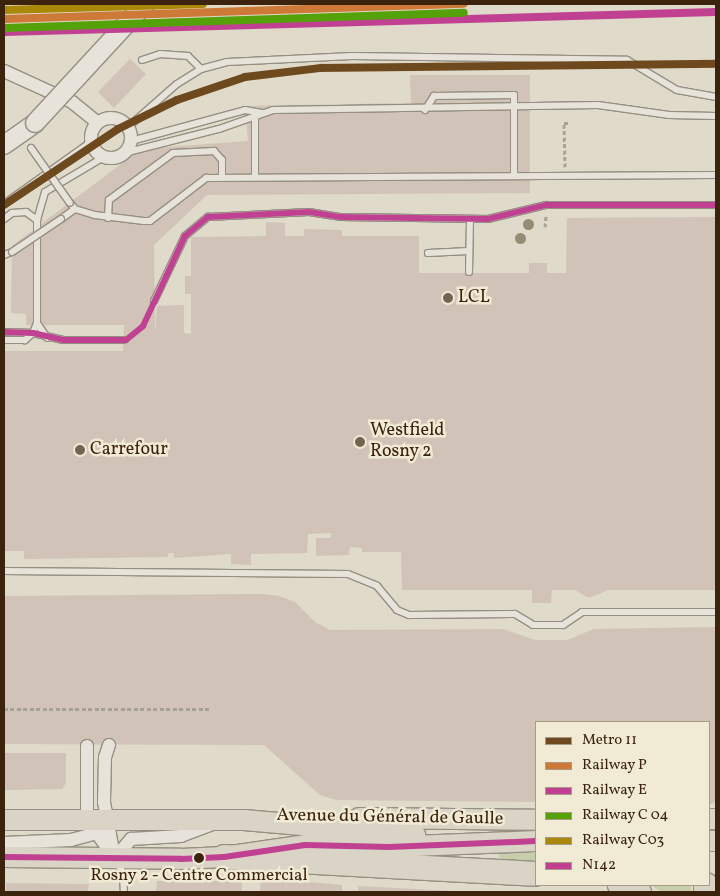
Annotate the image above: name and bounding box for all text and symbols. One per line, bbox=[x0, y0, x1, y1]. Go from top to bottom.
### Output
place label: LCL bbox=[458, 287, 490, 309]
marker: LCL bbox=[442, 292, 454, 304]
place label: Westfield Rosny 2 bbox=[370, 421, 445, 464]
marker: Westfield Rosny 2 bbox=[354, 436, 366, 448]
place label: Carrefour bbox=[90, 439, 168, 461]
marker: Carrefour bbox=[74, 444, 86, 456]
legend bbox=[535, 721, 710, 886]
text: Metro 11 bbox=[582, 730, 637, 751]
text: Railway P bbox=[582, 755, 647, 776]
text: Railway E bbox=[582, 780, 647, 801]
street label: Avenue du Général de Gaulle bbox=[276, 805, 504, 831]
text: Railway C 04 bbox=[582, 805, 668, 826]
text: Railway C03 bbox=[582, 830, 664, 851]
marker: Rosny 2 - Centre Commercial bbox=[194, 853, 204, 863]
text: N142 bbox=[582, 855, 616, 876]
place label: Rosny 2 - Centre Commercial bbox=[90, 866, 308, 886]

